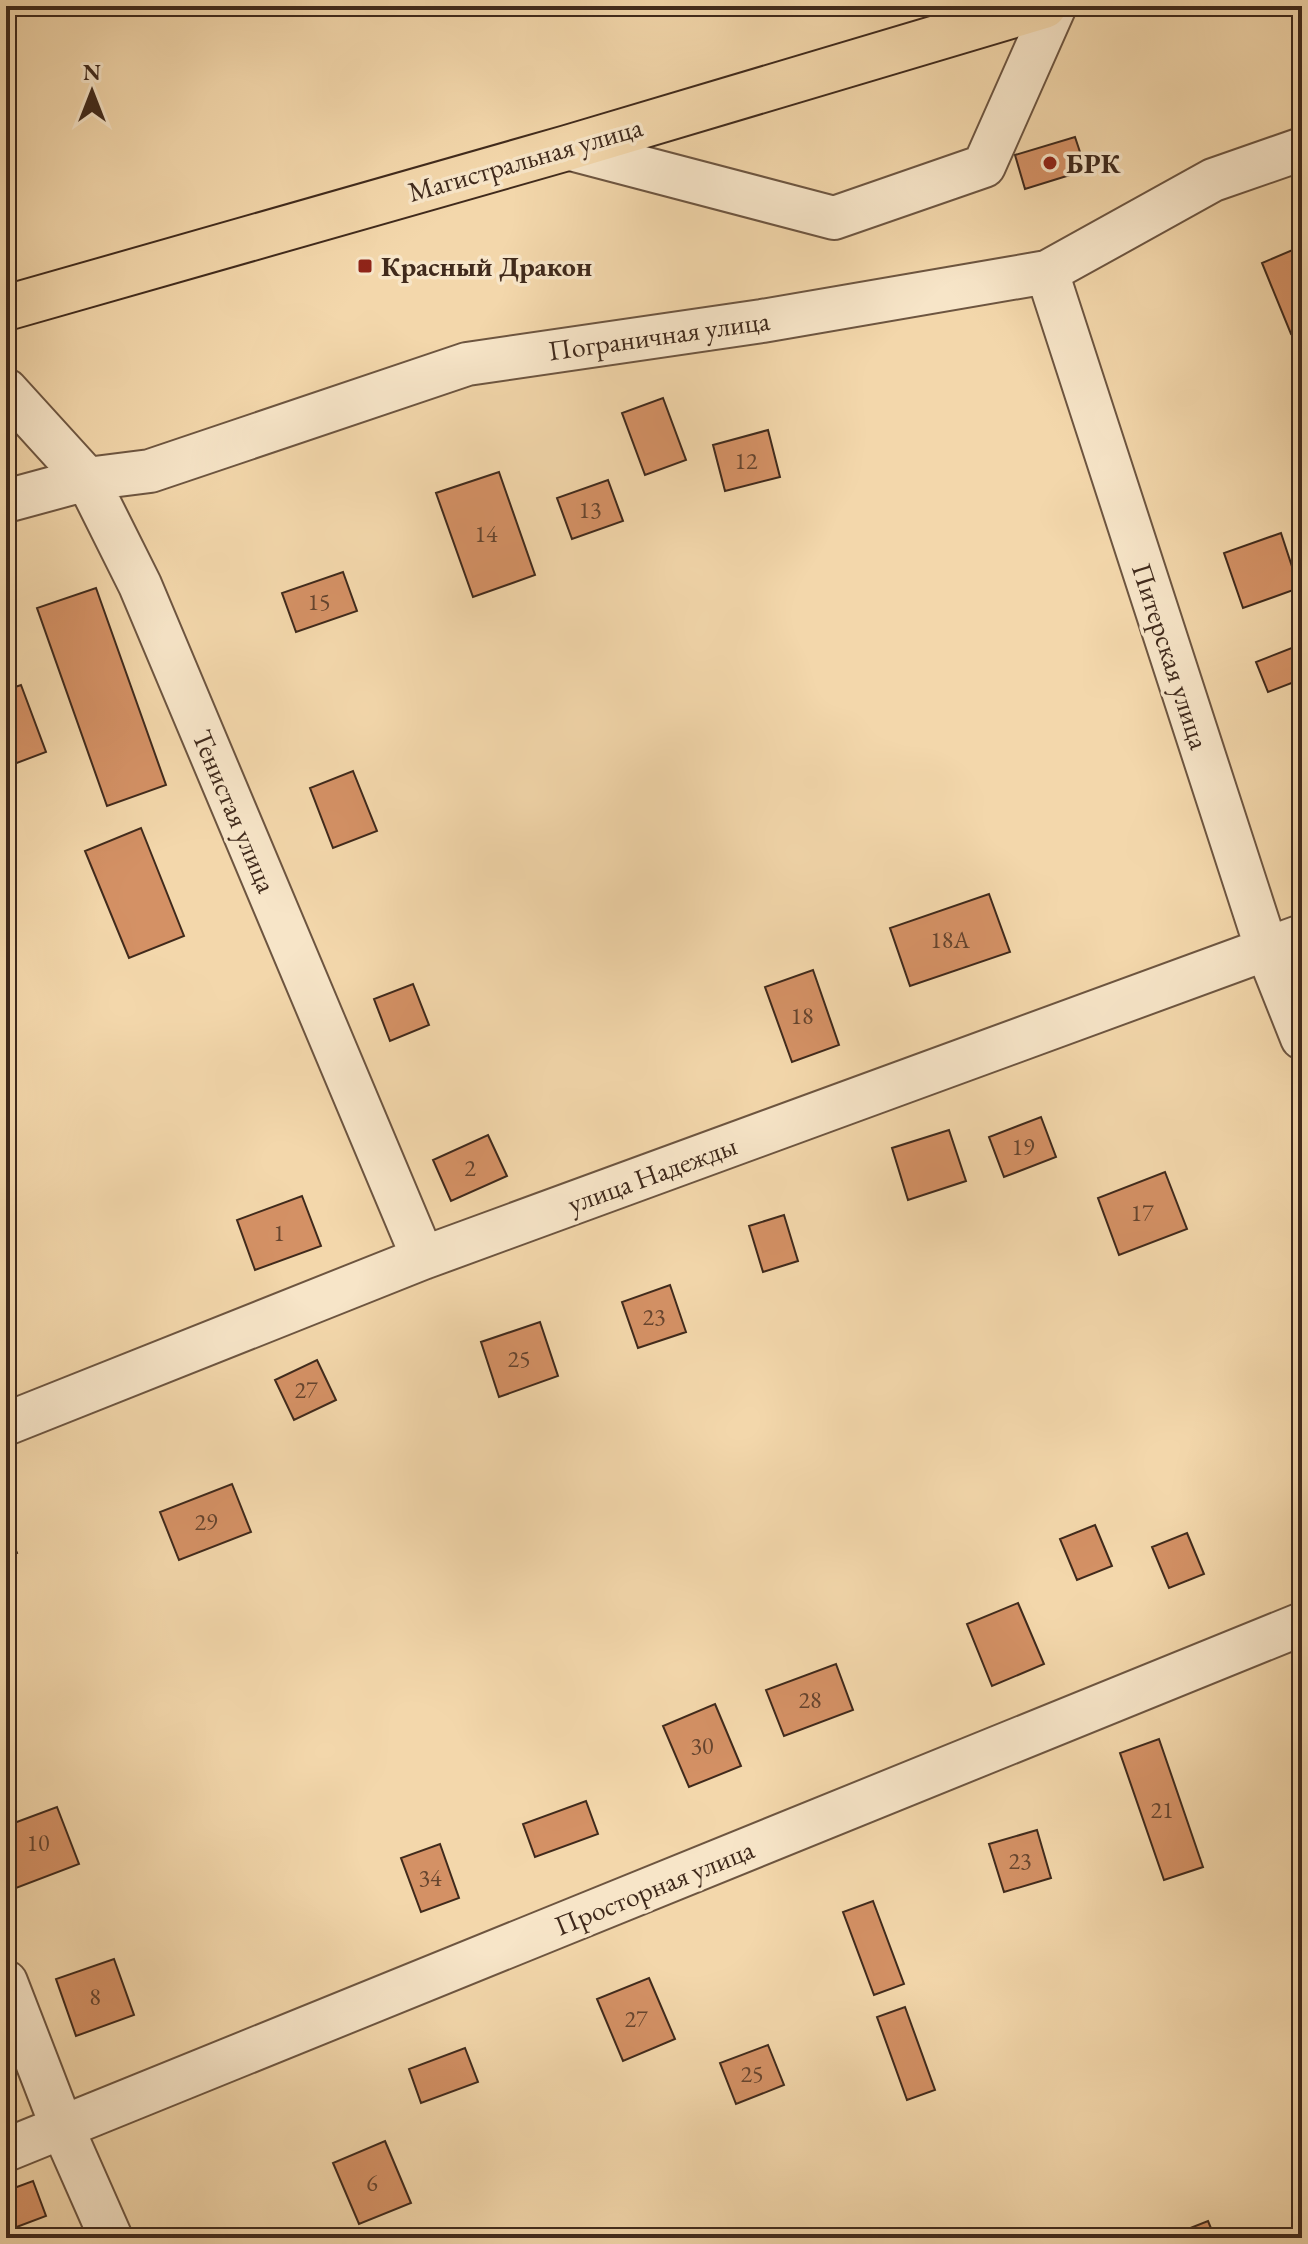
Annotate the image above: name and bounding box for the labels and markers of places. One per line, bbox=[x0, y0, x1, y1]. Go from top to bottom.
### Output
place label: БРК bbox=[1066, 145, 1122, 181]
marker: БРК bbox=[1041, 154, 1059, 172]
place label: Красный Дракон bbox=[381, 248, 592, 284]
marker: Красный Дракон bbox=[356, 257, 374, 275]

